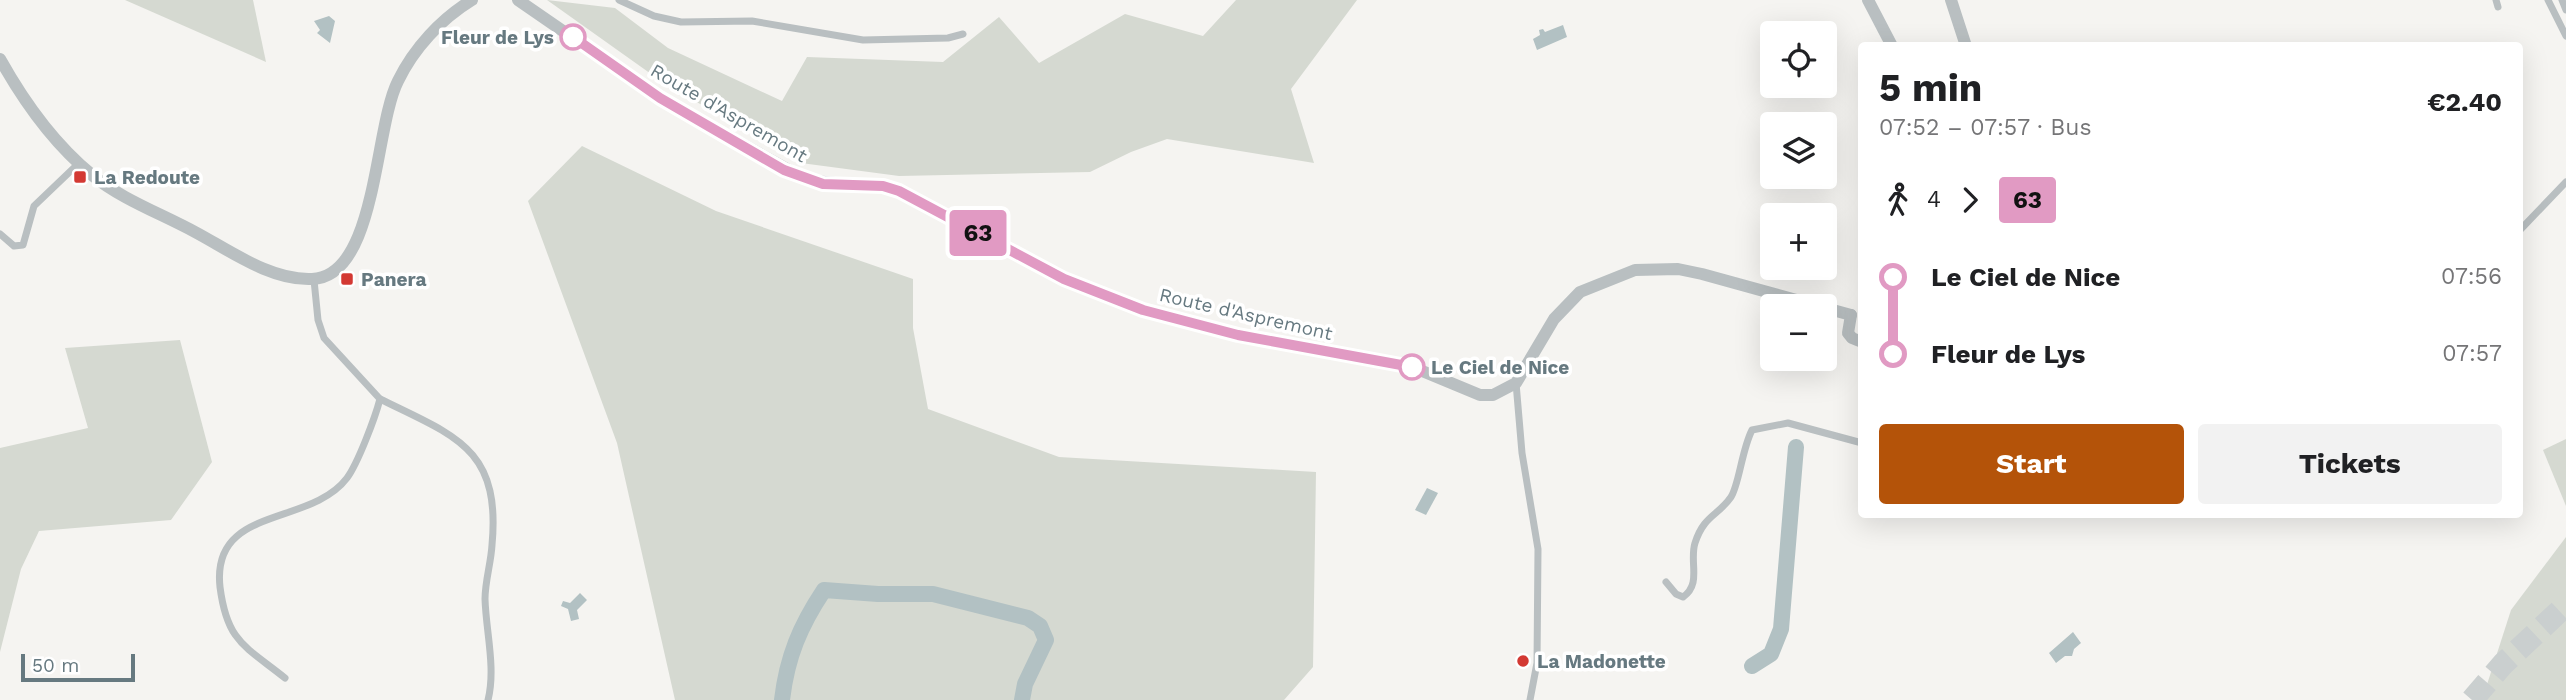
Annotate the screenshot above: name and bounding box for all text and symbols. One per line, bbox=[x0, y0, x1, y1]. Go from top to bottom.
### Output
map controls bbox=[1760, 21, 1837, 371]
button: locate bbox=[1760, 21, 1837, 98]
marker: Fleur de Lys bbox=[560, 24, 586, 50]
place label: Fleur de Lys bbox=[441, 26, 554, 49]
street label: Route d'Aspremont bbox=[647, 59, 811, 167]
text: 5 min bbox=[1879, 66, 1982, 110]
text: €2.40 bbox=[2427, 87, 2502, 117]
button: layers bbox=[1760, 112, 1837, 189]
text: 07:52 – 07:57 · Bus bbox=[1879, 114, 2092, 141]
place label: La Redoute bbox=[94, 166, 200, 189]
marker: La Redoute bbox=[72, 169, 88, 185]
icon: walk bbox=[1879, 181, 1917, 219]
icon: forward bbox=[1951, 181, 1989, 219]
text: 4 bbox=[1927, 186, 1941, 213]
text: 63 bbox=[2013, 186, 2042, 214]
button: + bbox=[1760, 203, 1837, 280]
line badge: 63 bbox=[946, 210, 1010, 256]
text: 63 bbox=[963, 219, 993, 247]
text: Le Ciel de Nice bbox=[1931, 262, 2120, 292]
text: 07:56 bbox=[2441, 263, 2502, 290]
place label: Panera bbox=[361, 268, 427, 291]
marker: Panera bbox=[339, 271, 355, 287]
street label: Route d'Aspremont bbox=[1157, 283, 1335, 345]
button: − bbox=[1760, 294, 1837, 371]
text: Fleur de Lys bbox=[1931, 339, 2085, 369]
text: 07:57 bbox=[2442, 340, 2502, 367]
marker: Le Ciel de Nice bbox=[1399, 354, 1425, 380]
place label: Le Ciel de Nice bbox=[1431, 356, 1569, 379]
button: Start bbox=[1879, 424, 2184, 504]
button: Tickets bbox=[2198, 424, 2502, 504]
place label: La Madonette bbox=[1537, 650, 1666, 673]
scale bar bbox=[21, 651, 135, 683]
marker: La Madonette bbox=[1515, 653, 1531, 669]
text: 50 m bbox=[32, 654, 79, 677]

